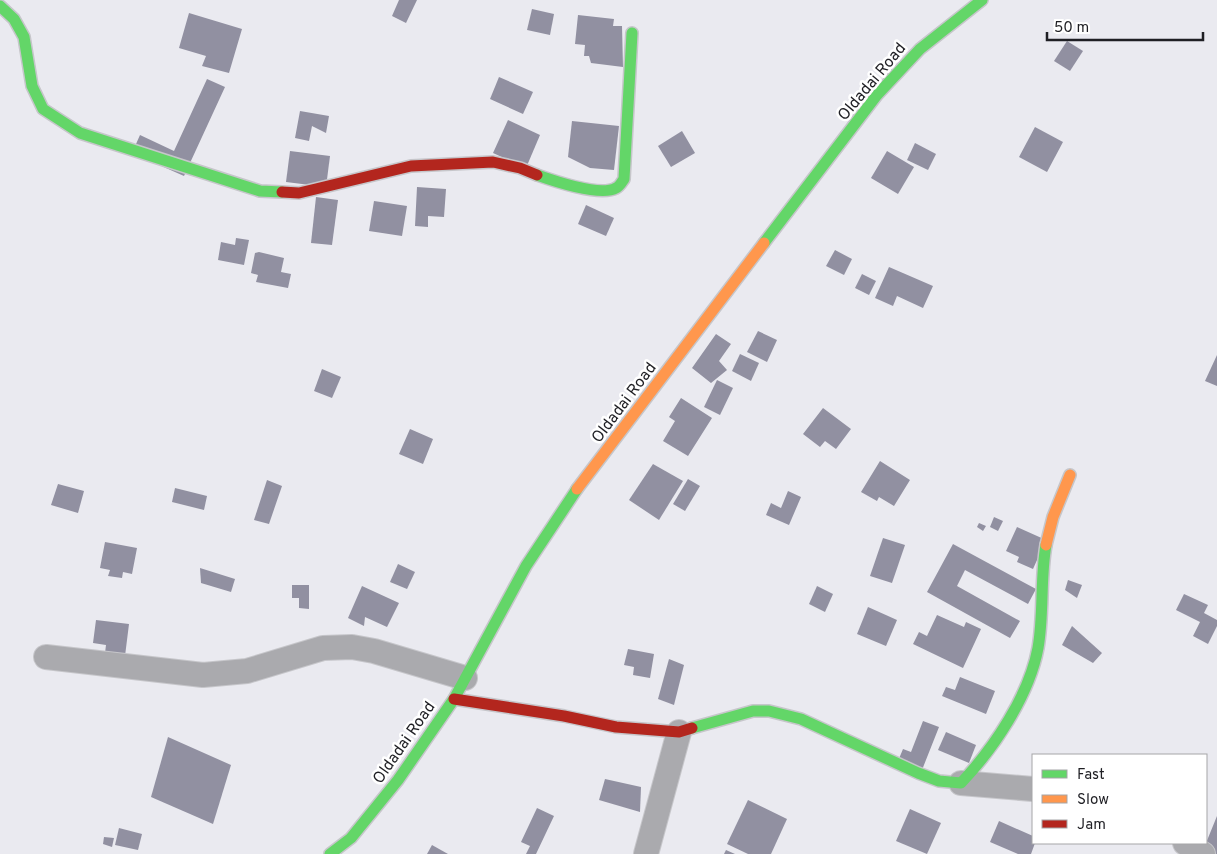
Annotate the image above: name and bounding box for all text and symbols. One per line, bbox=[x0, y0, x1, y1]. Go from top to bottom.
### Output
scale bar bbox=[1047, 10, 1203, 42]
text: 50 m bbox=[1054, 19, 1089, 38]
street label: Oldadai Road bbox=[834, 39, 911, 125]
street label: Oldadai Road bbox=[588, 359, 661, 447]
street label: Oldadai Road bbox=[369, 698, 440, 788]
legend bbox=[1032, 754, 1207, 844]
text: Fast bbox=[1077, 766, 1105, 785]
text: Slow bbox=[1077, 791, 1109, 810]
text: Jam bbox=[1077, 816, 1106, 835]

